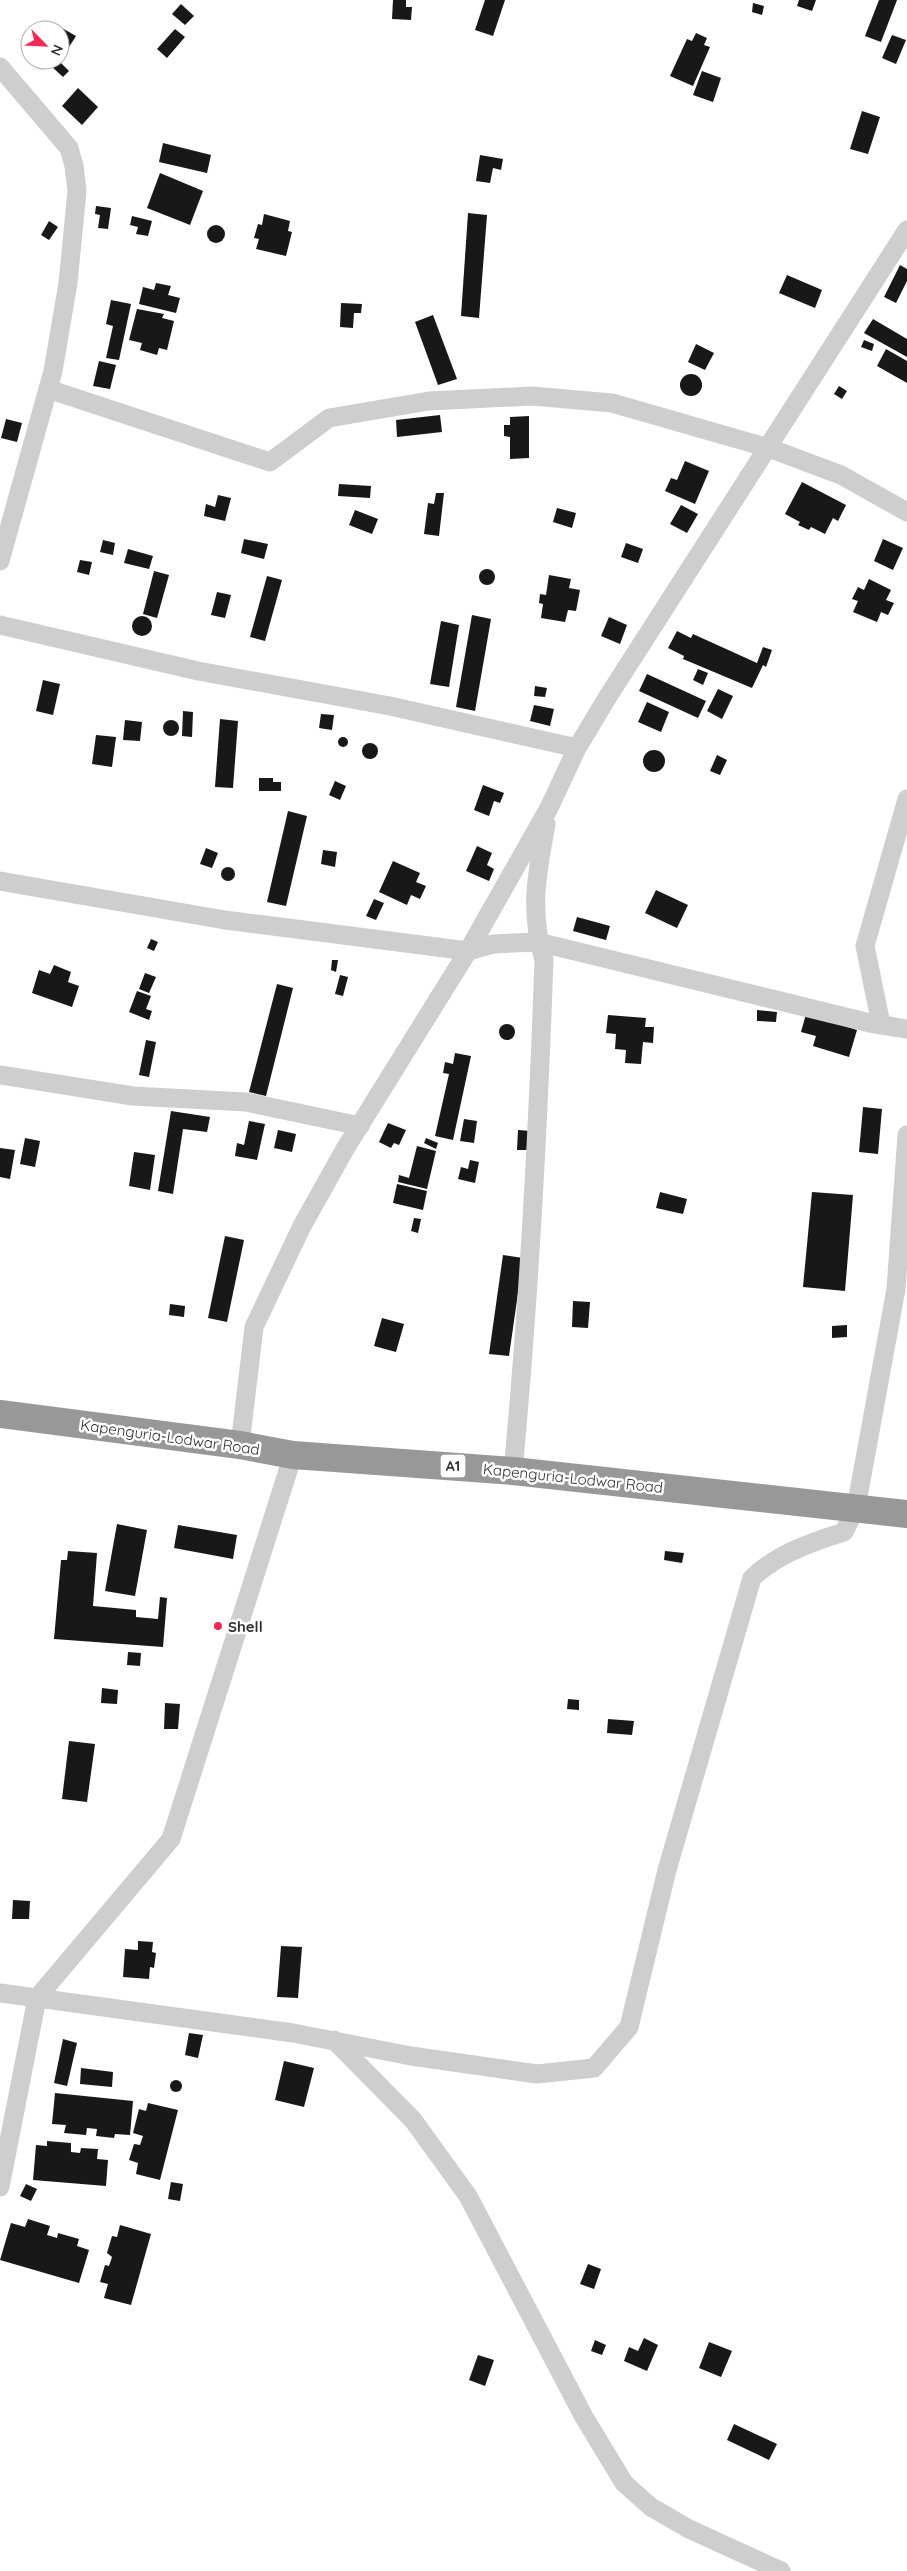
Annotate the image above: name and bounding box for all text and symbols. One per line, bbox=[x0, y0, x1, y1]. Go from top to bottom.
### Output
north arrow bbox=[20, 20, 70, 70]
text: N bbox=[47, 42, 67, 59]
street label: Kapenguria-Lodwar Road bbox=[79, 1415, 261, 1459]
road number: A1 bbox=[440, 1454, 466, 1478]
street label: Kapenguria-Lodwar Road bbox=[482, 1459, 664, 1497]
place label: Shell bbox=[228, 1617, 263, 1636]
marker: Shell bbox=[212, 1620, 224, 1632]

